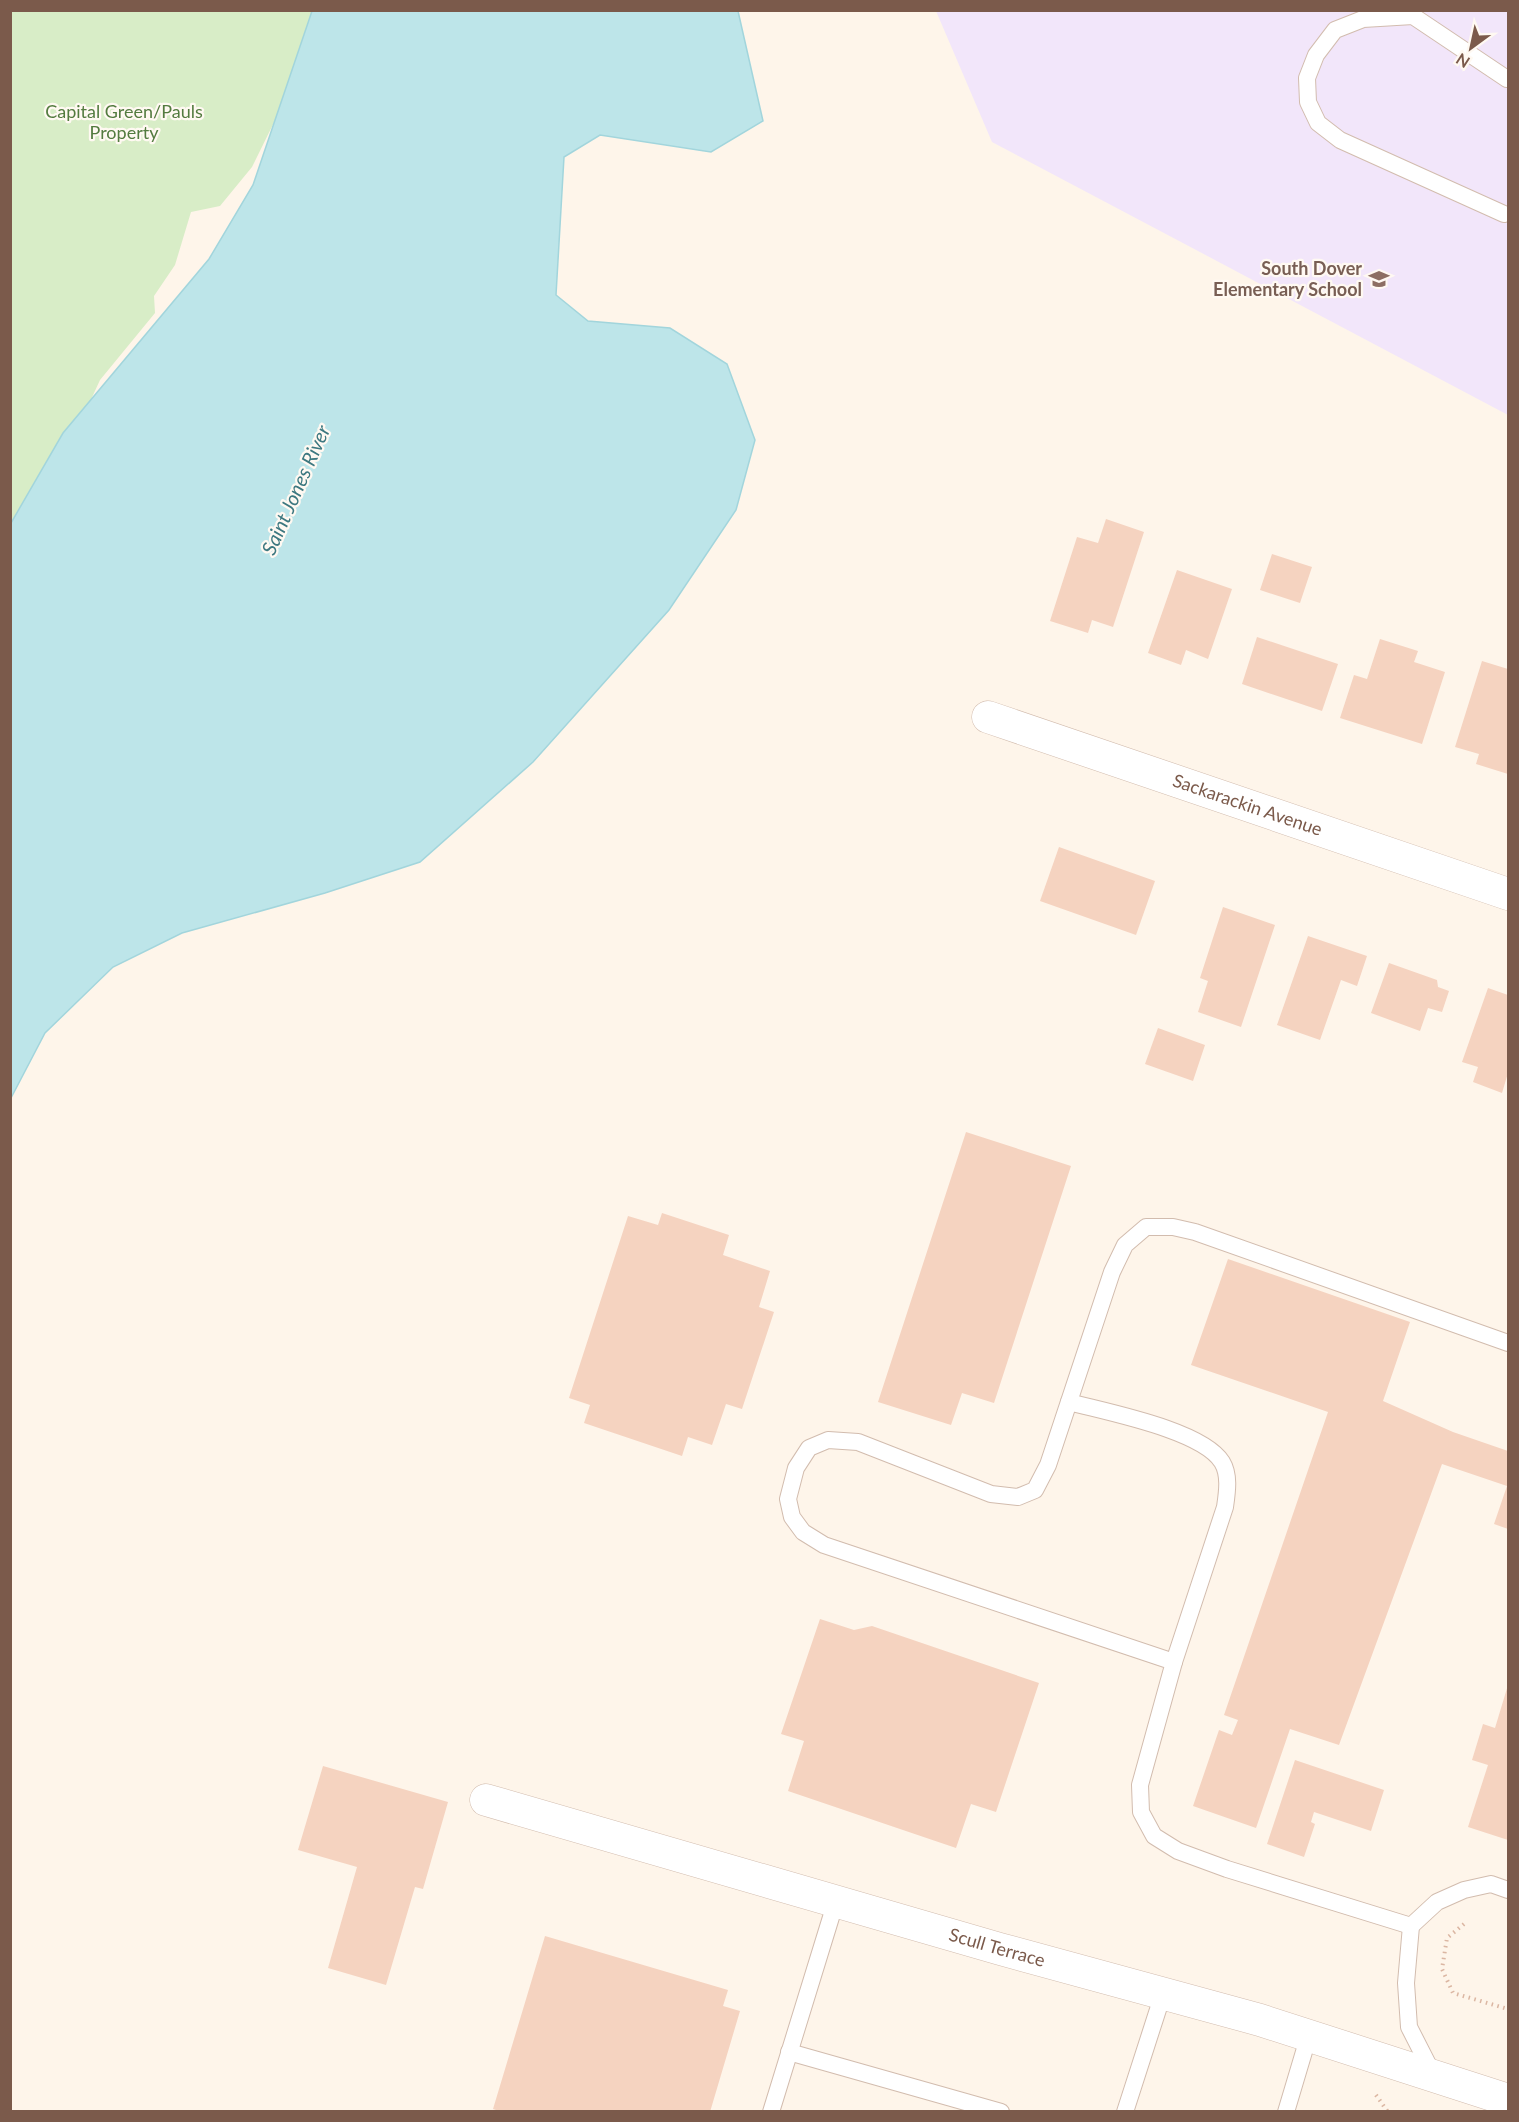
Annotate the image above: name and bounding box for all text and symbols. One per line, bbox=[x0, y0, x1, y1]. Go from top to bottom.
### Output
north arrow bbox=[1441, 18, 1501, 78]
text: N bbox=[1452, 50, 1473, 72]
park label: Capital Green/Pauls Property bbox=[45, 100, 203, 143]
place label: South Dover Elementary School bbox=[1213, 257, 1362, 300]
school or university icon: South Dover Elementary School bbox=[1367, 267, 1391, 291]
water label: Saint Jones River bbox=[256, 420, 335, 558]
street label: Sackarackin Avenue bbox=[1170, 769, 1325, 840]
street label: Scull Terrace bbox=[947, 1923, 1048, 1971]

